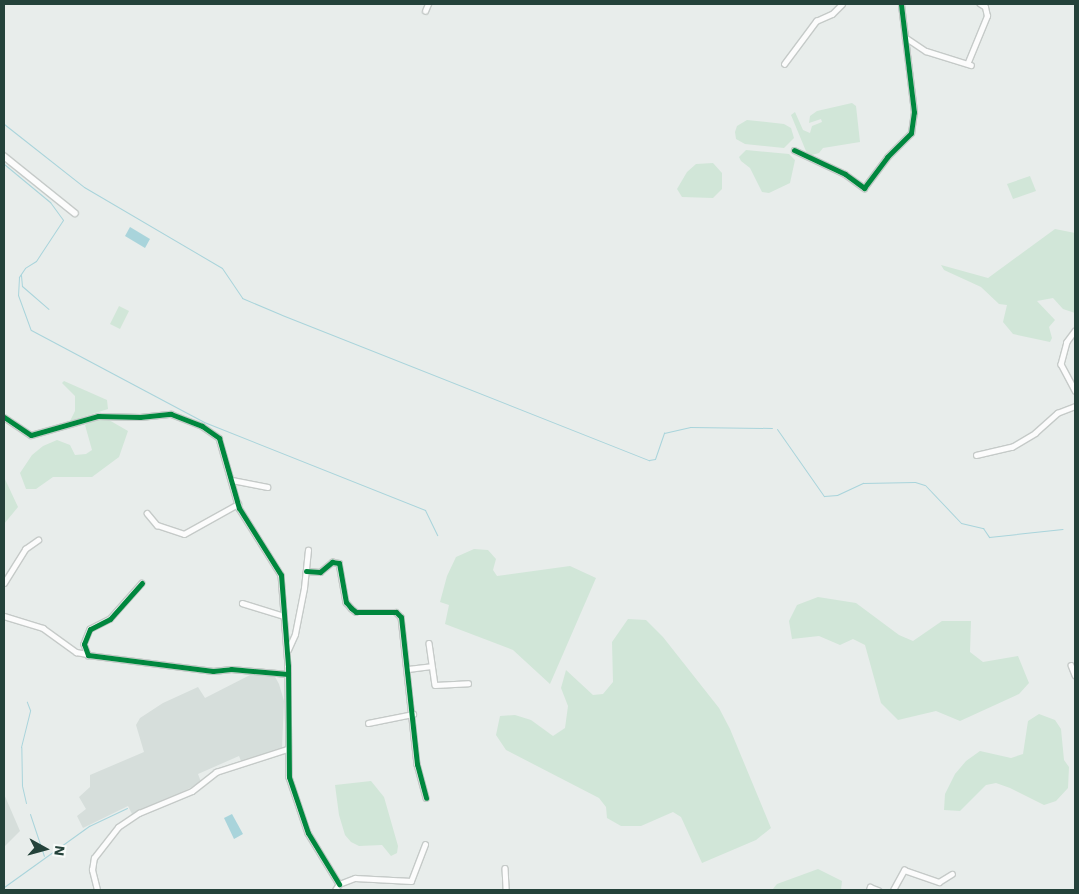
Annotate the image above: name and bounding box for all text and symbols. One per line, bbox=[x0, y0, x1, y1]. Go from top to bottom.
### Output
north arrow bbox=[20, 824, 70, 874]
text: N bbox=[51, 845, 68, 857]

